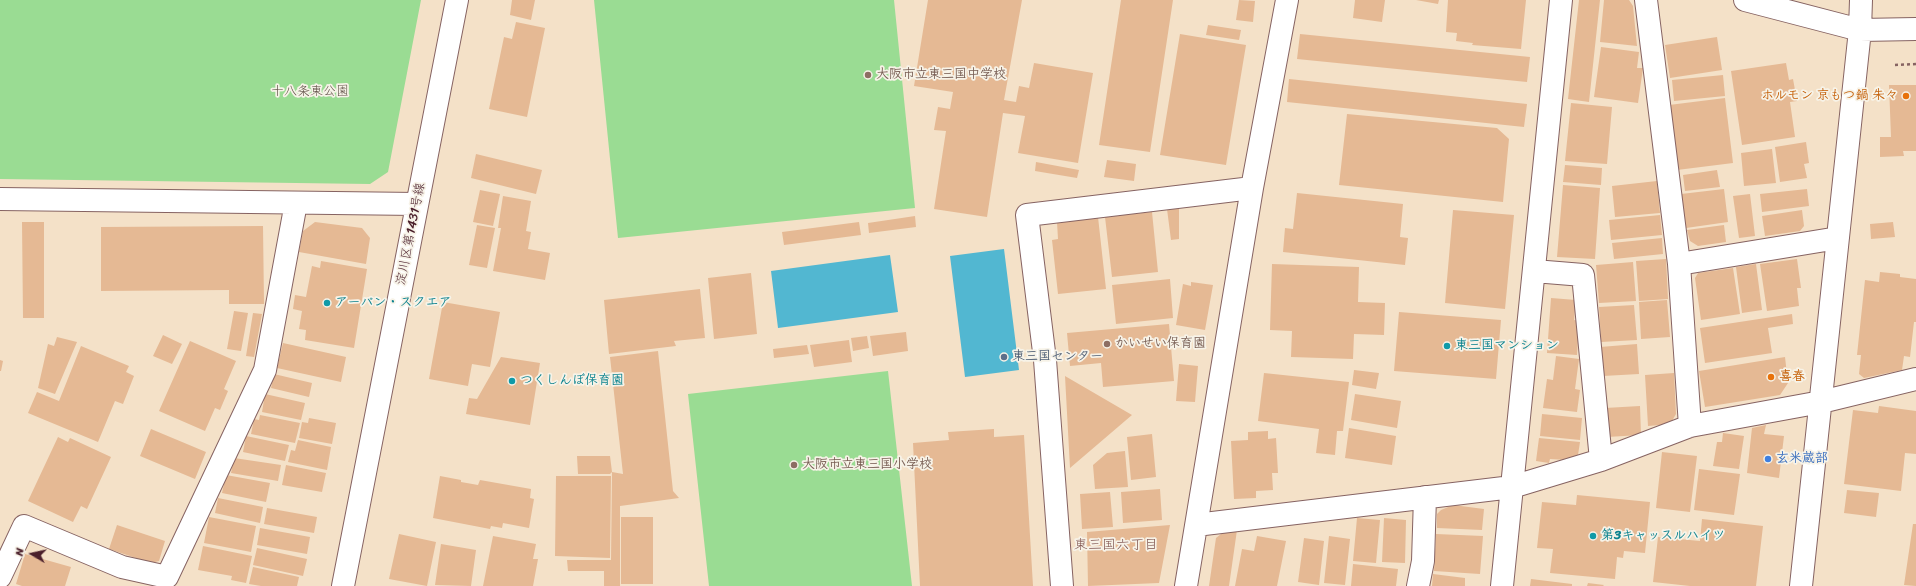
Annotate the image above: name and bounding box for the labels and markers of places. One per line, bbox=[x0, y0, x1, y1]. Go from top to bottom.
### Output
place label: 大阪市立東三国中学校 bbox=[876, 67, 1006, 83]
marker: 大阪市立東三国中学校 bbox=[863, 70, 873, 80]
place label: ホルモン 京もつ鍋 朱々 bbox=[1761, 88, 1898, 104]
marker: ホルモン 京もつ鍋 朱々 bbox=[1901, 91, 1911, 101]
place label: アーバン・スクエア bbox=[335, 295, 451, 311]
marker: アーバン・スクエア bbox=[322, 298, 332, 308]
place label: かいせい保育園 bbox=[1115, 336, 1206, 352]
place label: 東三国マンション bbox=[1455, 338, 1559, 354]
marker: かいせい保育園 bbox=[1102, 339, 1112, 349]
marker: 東三国マンション bbox=[1442, 341, 1452, 351]
place label: 東三国センター bbox=[1012, 349, 1103, 365]
marker: 東三国センター bbox=[999, 352, 1009, 362]
place label: 喜春 bbox=[1779, 369, 1805, 385]
marker: 喜春 bbox=[1766, 372, 1776, 382]
place label: つくしんぼ保育園 bbox=[520, 373, 624, 389]
marker: つくしんぼ保育園 bbox=[507, 376, 517, 386]
place label: 玄米蔵部 bbox=[1776, 451, 1828, 467]
marker: 玄米蔵部 bbox=[1763, 454, 1773, 464]
place label: 大阪市立東三国小学校 bbox=[802, 457, 932, 473]
marker: 大阪市立東三国小学校 bbox=[789, 460, 799, 470]
place label: 第3キャッスルハイツ bbox=[1601, 528, 1725, 544]
marker: 第3キャッスルハイツ bbox=[1588, 531, 1598, 541]

